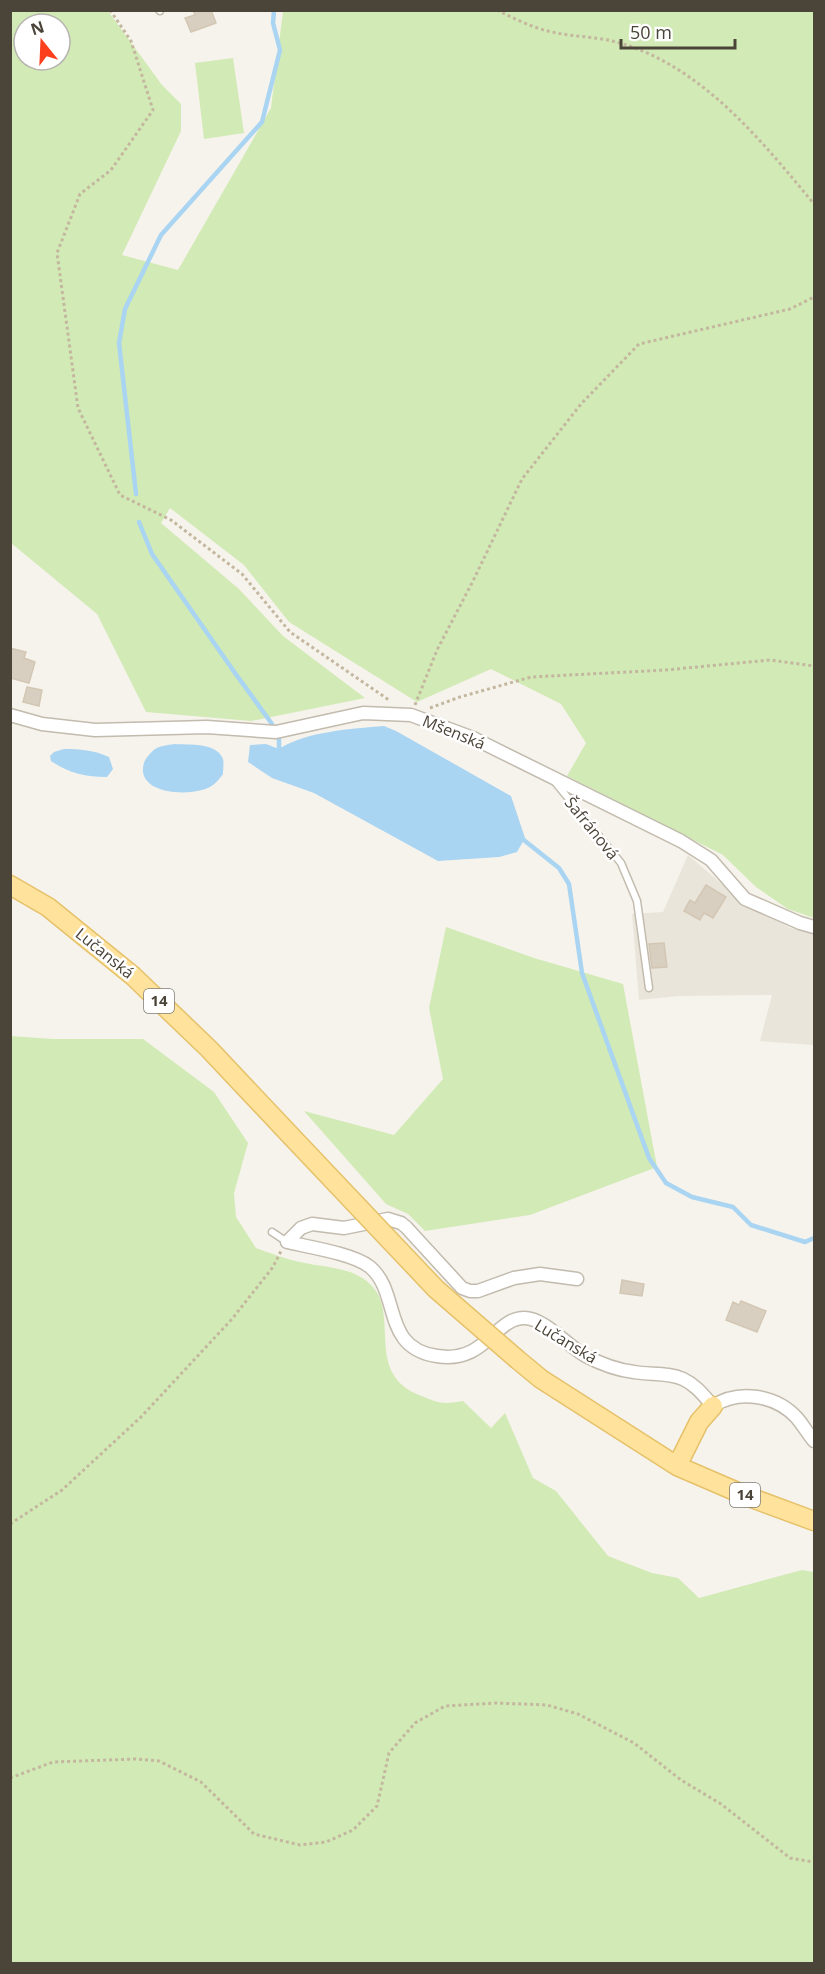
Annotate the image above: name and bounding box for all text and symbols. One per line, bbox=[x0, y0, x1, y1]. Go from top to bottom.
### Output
north arrow bbox=[12, 12, 72, 72]
scale bar bbox=[621, 12, 735, 50]
text: N bbox=[28, 15, 47, 40]
text: 50 m bbox=[630, 20, 672, 44]
street label: Mšenská bbox=[419, 709, 489, 755]
street label: Šafránová bbox=[560, 792, 624, 864]
street label: Lučanská bbox=[71, 923, 139, 983]
road number: 14 bbox=[144, 989, 174, 1013]
street label: Lučanská bbox=[531, 1314, 601, 1368]
road number: 14 bbox=[730, 1483, 760, 1507]

